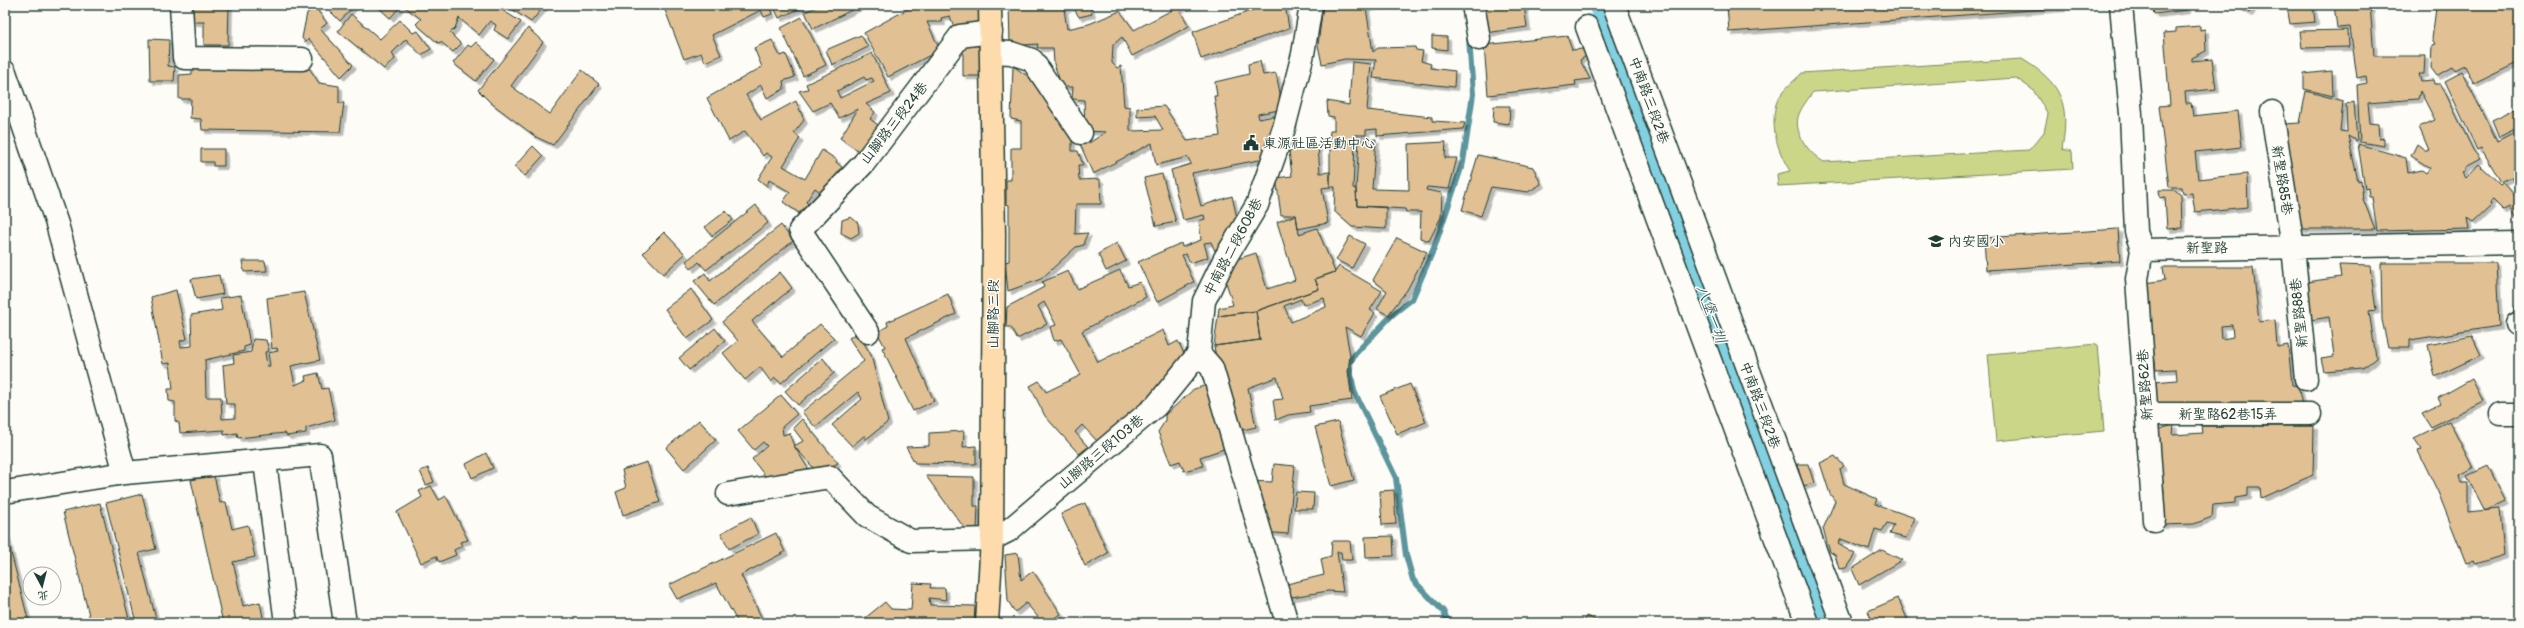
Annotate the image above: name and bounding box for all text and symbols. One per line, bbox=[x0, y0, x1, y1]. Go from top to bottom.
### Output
street label: 中南路三段2巷 bbox=[1625, 54, 1673, 147]
street label: 山腳路三段24巷 bbox=[857, 78, 932, 168]
public building icon: 東源社區活動中心 bbox=[1242, 134, 1260, 152]
place label: 東源社區活動中心 bbox=[1263, 135, 1375, 152]
street label: 新聖路85巷 bbox=[2268, 144, 2296, 217]
street label: 中南路二段608巷 bbox=[1200, 194, 1267, 299]
school or university icon: 內安國小 bbox=[1927, 232, 1945, 250]
place label: 內安國小 bbox=[1948, 233, 2004, 250]
street label: 新聖路 bbox=[2186, 239, 2228, 257]
street label: 新聖路88巷 bbox=[2287, 276, 2311, 349]
street label: 山腳路三段 bbox=[985, 279, 1002, 349]
water label: 八堡一圳 bbox=[1692, 283, 1731, 347]
street label: 新聖路62巷 bbox=[2134, 348, 2156, 421]
street label: 中南路三段2巷 bbox=[1736, 359, 1784, 452]
street label: 新聖路62巷15弄 bbox=[2178, 406, 2278, 423]
street label: 山腳路三段103巷 bbox=[1055, 411, 1148, 493]
north arrow bbox=[22, 566, 62, 606]
text: 北 bbox=[37, 588, 49, 603]

